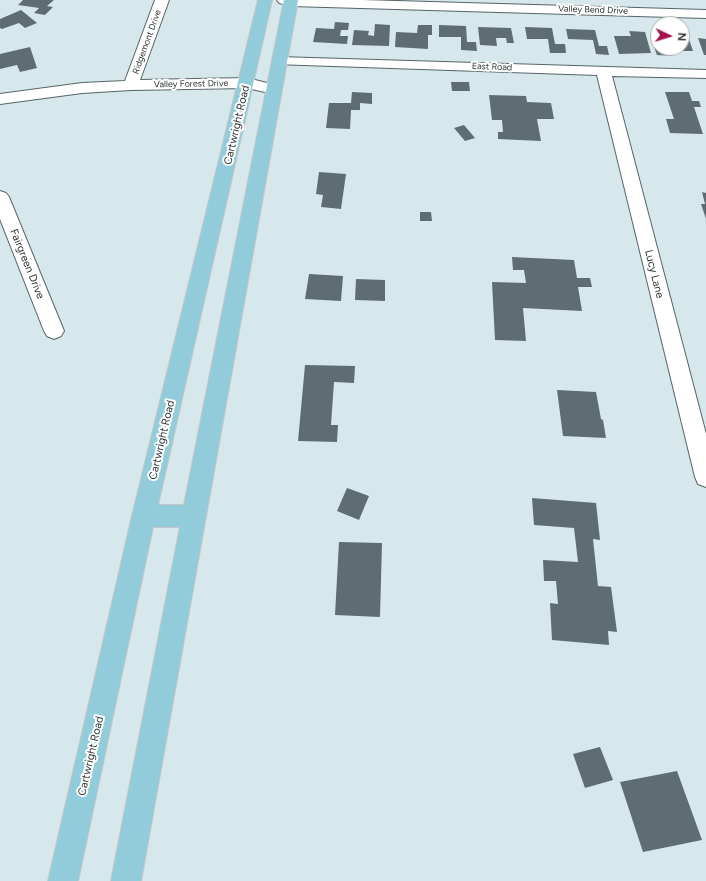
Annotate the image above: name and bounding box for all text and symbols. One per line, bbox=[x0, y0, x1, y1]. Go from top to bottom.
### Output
street label: Valley Bend Drive bbox=[558, 3, 628, 17]
street label: Ridgemont Drive bbox=[130, 8, 164, 76]
north arrow bbox=[650, 16, 690, 56]
text: N bbox=[675, 32, 688, 41]
street label: East Road bbox=[472, 61, 512, 73]
street label: Valley Forest Drive bbox=[154, 78, 228, 90]
street label: Cartwright Road bbox=[221, 84, 253, 166]
street label: Fairgreen Drive bbox=[7, 227, 47, 301]
street label: Lucy Lane bbox=[642, 248, 666, 300]
street label: Cartwright Road bbox=[146, 399, 178, 481]
street label: Cartwright Road bbox=[75, 715, 107, 797]

